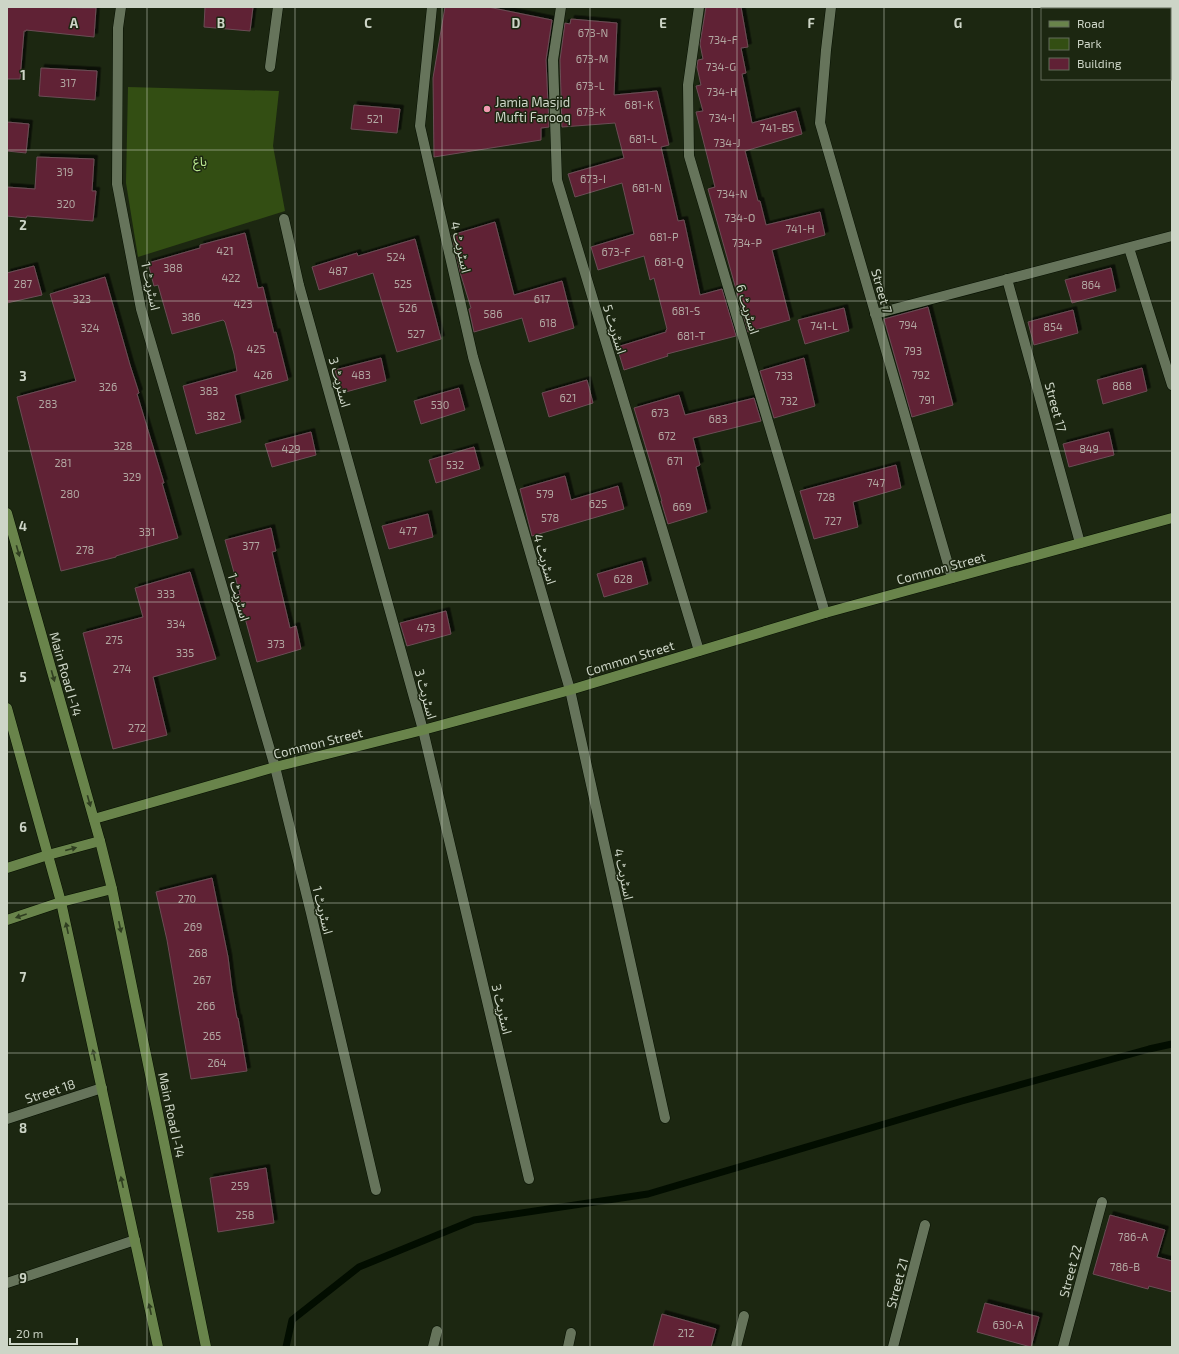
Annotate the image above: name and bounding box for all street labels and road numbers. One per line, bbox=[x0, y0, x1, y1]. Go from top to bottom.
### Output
street label: اسٹریٹ 4 bbox=[447, 220, 475, 274]
street label: اسٹریٹ 1 bbox=[138, 260, 164, 312]
street label: Street 7 bbox=[868, 267, 896, 315]
street label: اسٹریٹ 6 bbox=[733, 282, 763, 336]
street label: اسٹریٹ 5 bbox=[600, 302, 630, 356]
street label: اسٹریٹ 3 bbox=[326, 355, 354, 409]
street label: Street 17 bbox=[1042, 380, 1070, 434]
street label: اسٹریٹ 4 bbox=[530, 532, 560, 586]
street label: Common Street bbox=[895, 548, 987, 588]
street label: اسٹریٹ 1 bbox=[224, 571, 253, 623]
street label: Main Road I-14 bbox=[46, 630, 86, 718]
street label: Common Street bbox=[584, 637, 676, 679]
street label: اسٹریٹ 3 bbox=[412, 667, 440, 721]
street label: Common Street bbox=[272, 724, 364, 762]
street label: اسٹریٹ 4 bbox=[611, 847, 637, 901]
street label: اسٹریٹ 1 bbox=[309, 884, 337, 936]
street label: اسٹریٹ 3 bbox=[488, 982, 516, 1036]
street label: Main Road I-14 bbox=[155, 1071, 189, 1159]
street label: Street 18 bbox=[23, 1075, 77, 1107]
street label: Street 22 bbox=[1055, 1243, 1085, 1299]
street label: Street 21 bbox=[883, 1256, 911, 1310]

